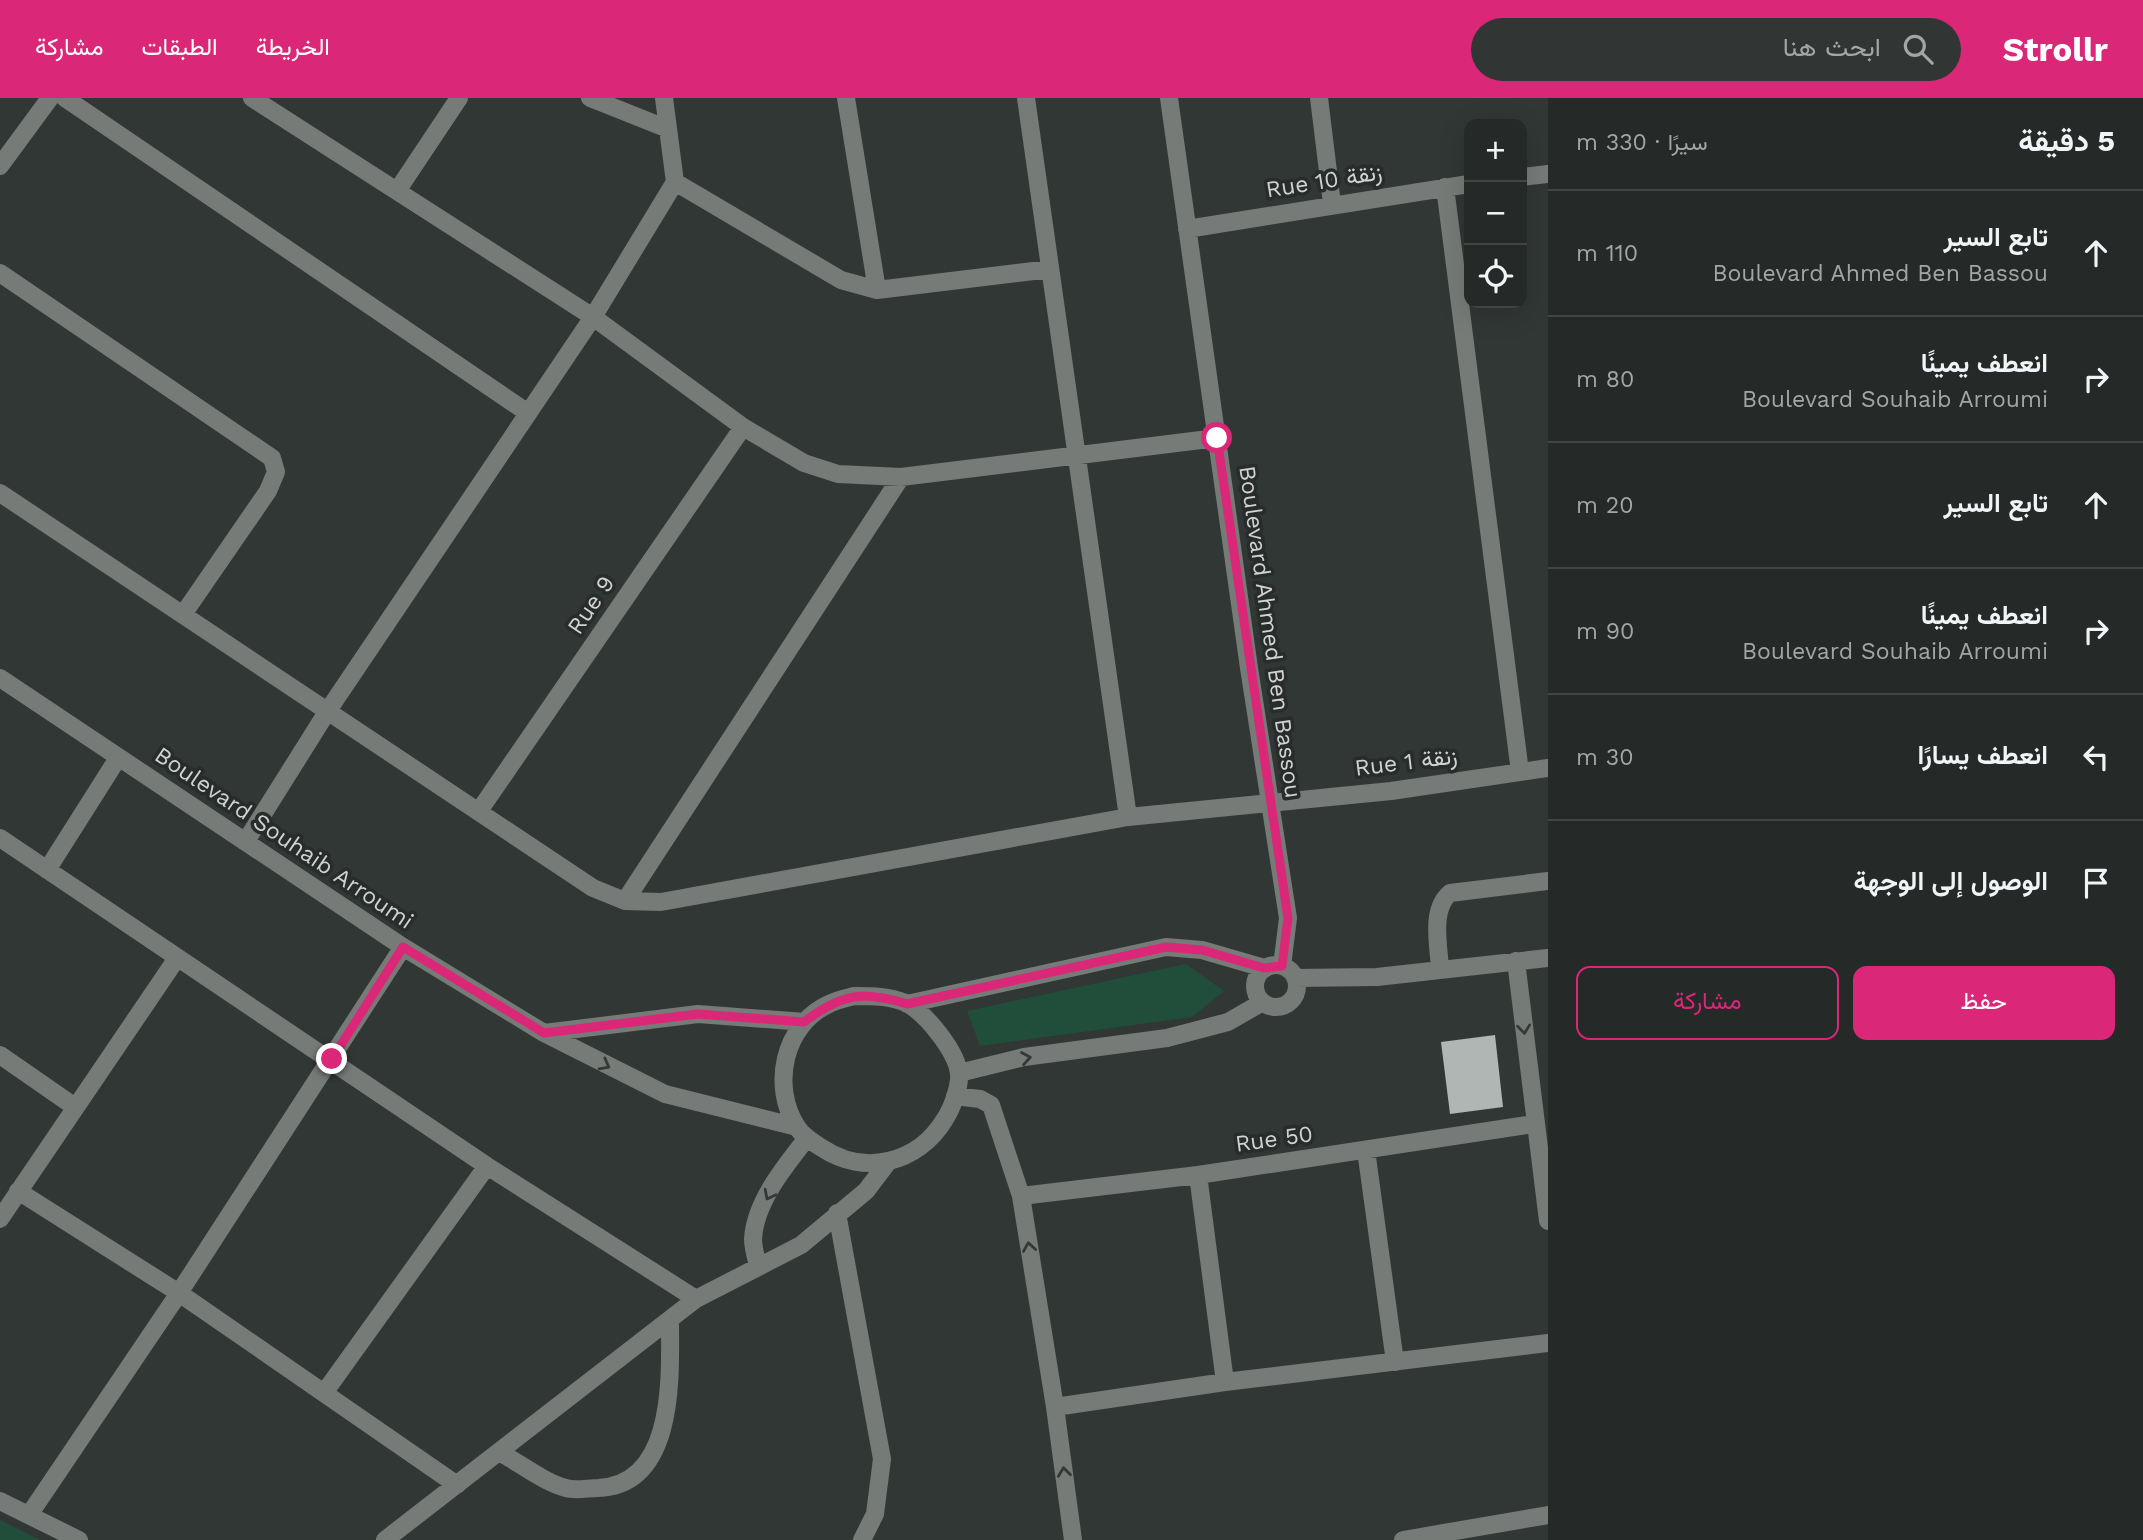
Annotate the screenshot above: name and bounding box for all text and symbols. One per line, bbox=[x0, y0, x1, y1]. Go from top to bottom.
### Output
search box bbox=[1471, 18, 1961, 81]
icon: search bbox=[1899, 30, 1937, 68]
text: Strollr bbox=[2003, 30, 2108, 69]
text: ابحث هنا bbox=[1783, 32, 1881, 62]
text: مشاركة bbox=[35, 33, 103, 61]
text: الطبقات bbox=[141, 33, 218, 61]
text: الخريطة bbox=[256, 33, 330, 61]
map controls bbox=[1464, 119, 1527, 308]
button: + bbox=[1464, 119, 1527, 182]
text: 5 دقيقة bbox=[2018, 123, 2115, 158]
text: سيرًا · 330 m bbox=[1576, 129, 1708, 156]
street label: Rue 10 زنقة bbox=[1264, 158, 1384, 204]
button: − bbox=[1464, 182, 1527, 245]
text: تابع السير bbox=[1944, 222, 2048, 252]
icon: ahead bbox=[2077, 234, 2115, 272]
text: 110 m bbox=[1576, 240, 1638, 267]
button: locate bbox=[1464, 245, 1527, 308]
text: Boulevard Ahmed Ben Bassou bbox=[1712, 260, 2048, 287]
text: انعطف يمينًا bbox=[1921, 348, 2048, 378]
icon: right bbox=[2077, 360, 2115, 398]
text: 80 m bbox=[1576, 366, 1634, 393]
text: Boulevard Souhaib Arroumi bbox=[1742, 386, 2048, 413]
route start bbox=[1201, 422, 1232, 453]
street label: Boulevard Ahmed Ben Bassou bbox=[1233, 464, 1307, 800]
icon: ahead bbox=[2077, 486, 2115, 524]
text: تابع السير bbox=[1944, 488, 2048, 518]
text: 20 m bbox=[1576, 492, 1633, 519]
street label: Rue 9 bbox=[562, 571, 620, 639]
text: انعطف يمينًا bbox=[1921, 600, 2048, 630]
icon: right bbox=[2077, 612, 2115, 650]
text: 90 m bbox=[1576, 618, 1634, 645]
text: Boulevard Souhaib Arroumi bbox=[1742, 638, 2048, 665]
icon: left bbox=[2077, 738, 2115, 776]
text: انعطف يسارًا bbox=[1918, 740, 2048, 770]
street label: Boulevard Souhaib Arroumi bbox=[150, 741, 418, 935]
street label: Rue 1 زنقة bbox=[1353, 742, 1459, 783]
text: 30 m bbox=[1576, 744, 1633, 771]
icon: arrive bbox=[2077, 864, 2115, 902]
text: الوصول إلى الوجهة bbox=[1853, 866, 2048, 896]
button: مشاركة bbox=[1576, 966, 1839, 1040]
button: حفظ bbox=[1853, 966, 2115, 1040]
one-way arrow bbox=[1516, 1024, 1531, 1035]
route end bbox=[316, 1043, 347, 1074]
one-way arrow bbox=[1020, 1051, 1032, 1066]
one-way arrow bbox=[598, 1056, 610, 1070]
street label: Rue 50 bbox=[1233, 1120, 1315, 1158]
one-way arrow bbox=[763, 1188, 777, 1200]
one-way arrow bbox=[1022, 1242, 1037, 1253]
one-way arrow bbox=[1056, 1466, 1071, 1478]

